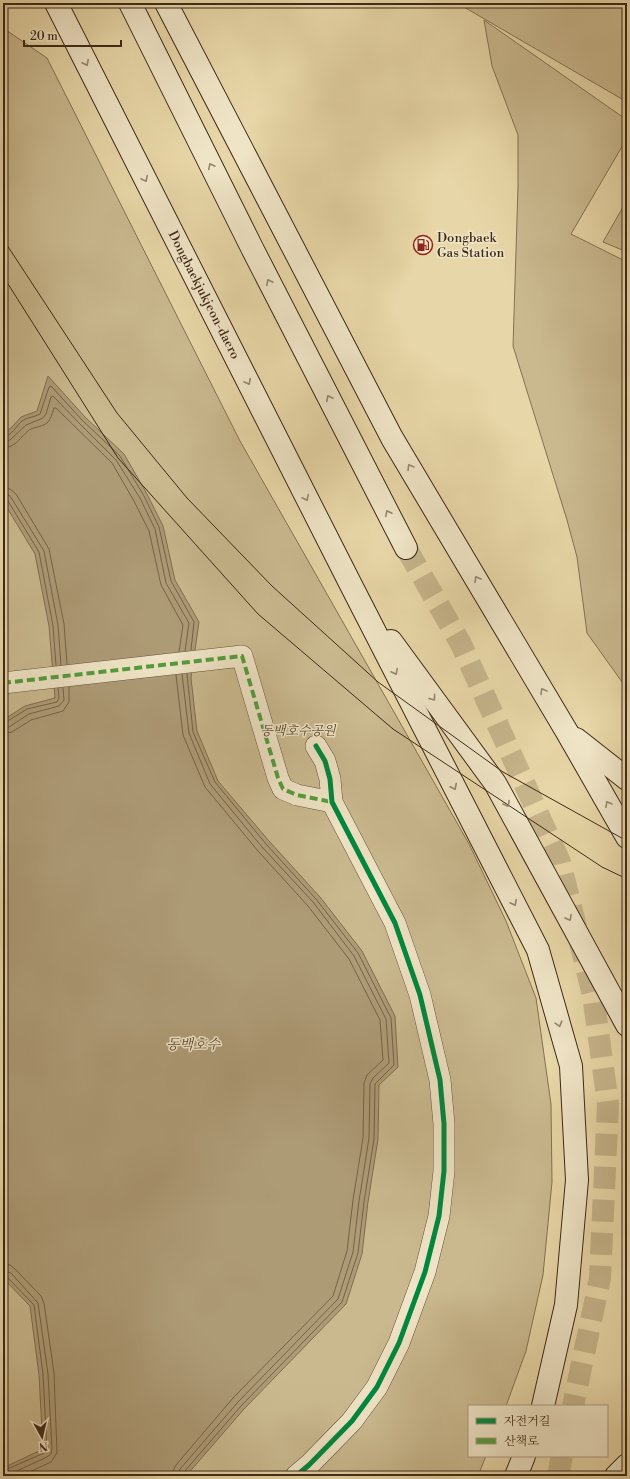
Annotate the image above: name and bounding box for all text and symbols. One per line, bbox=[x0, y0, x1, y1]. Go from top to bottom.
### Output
scale bar bbox=[24, 22, 121, 48]
text: 20 m bbox=[30, 29, 58, 44]
one-way arrow bbox=[81, 59, 89, 66]
one-way arrow bbox=[208, 163, 216, 170]
one-way arrow bbox=[140, 175, 148, 182]
street label: Dongbaekjukjeon-daero bbox=[165, 228, 243, 362]
place label: Dongbaek Gas Station bbox=[437, 230, 505, 261]
fuel station icon: Dongbaek Gas Station bbox=[412, 234, 434, 256]
one-way arrow bbox=[267, 279, 274, 286]
one-way arrow bbox=[243, 378, 251, 385]
one-way arrow bbox=[326, 394, 334, 402]
one-way arrow bbox=[407, 464, 414, 472]
one-way arrow bbox=[302, 494, 309, 501]
one-way arrow bbox=[386, 510, 393, 517]
one-way arrow bbox=[474, 576, 481, 583]
one-way arrow bbox=[390, 668, 398, 675]
one-way arrow bbox=[540, 688, 547, 695]
one-way arrow bbox=[428, 693, 435, 700]
park label: 동백호수공원 bbox=[260, 723, 337, 739]
one-way arrow bbox=[449, 783, 457, 791]
one-way arrow bbox=[502, 800, 510, 807]
one-way arrow bbox=[605, 800, 612, 808]
one-way arrow bbox=[509, 899, 516, 906]
one-way arrow bbox=[564, 914, 572, 921]
one-way arrow bbox=[554, 1020, 563, 1027]
water label: 동백호수 bbox=[166, 1036, 222, 1054]
legend bbox=[468, 1405, 608, 1457]
text: 자전거길 bbox=[504, 1414, 550, 1429]
north arrow bbox=[22, 1417, 62, 1457]
text: 산책로 bbox=[504, 1434, 539, 1449]
text: N bbox=[38, 1438, 49, 1453]

